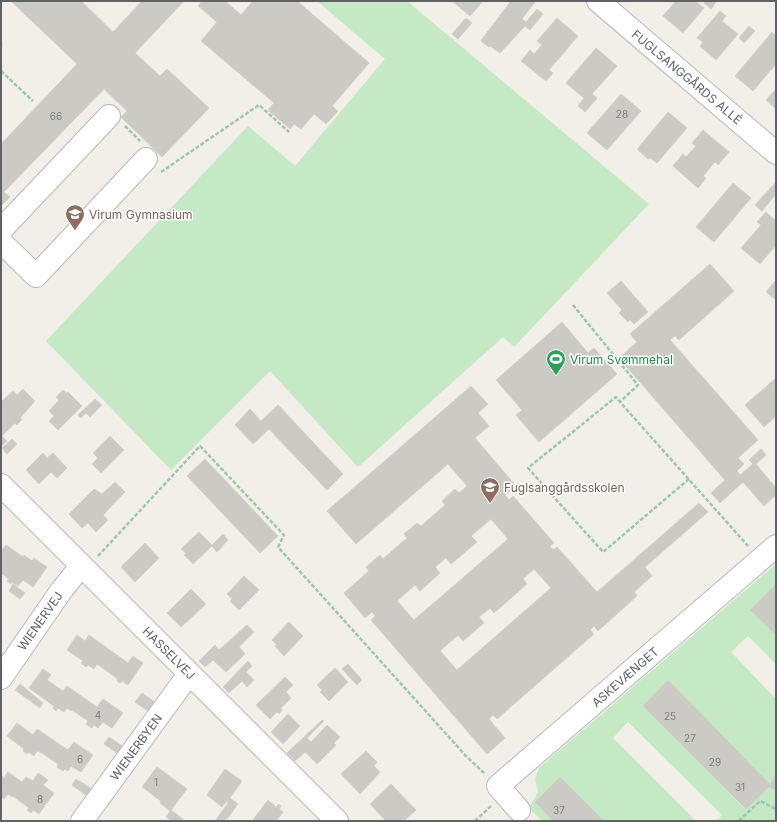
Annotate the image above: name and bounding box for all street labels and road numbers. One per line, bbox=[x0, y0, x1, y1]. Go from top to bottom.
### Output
street label: FUGLSANGGÅRDS ALLÉ bbox=[629, 27, 745, 127]
street label: WIENERVEJ bbox=[14, 589, 66, 653]
street label: HASSELVEJ bbox=[140, 624, 198, 682]
street label: ASKEVÆNGET bbox=[589, 644, 662, 710]
street label: WIENERBYEN bbox=[107, 711, 165, 783]

